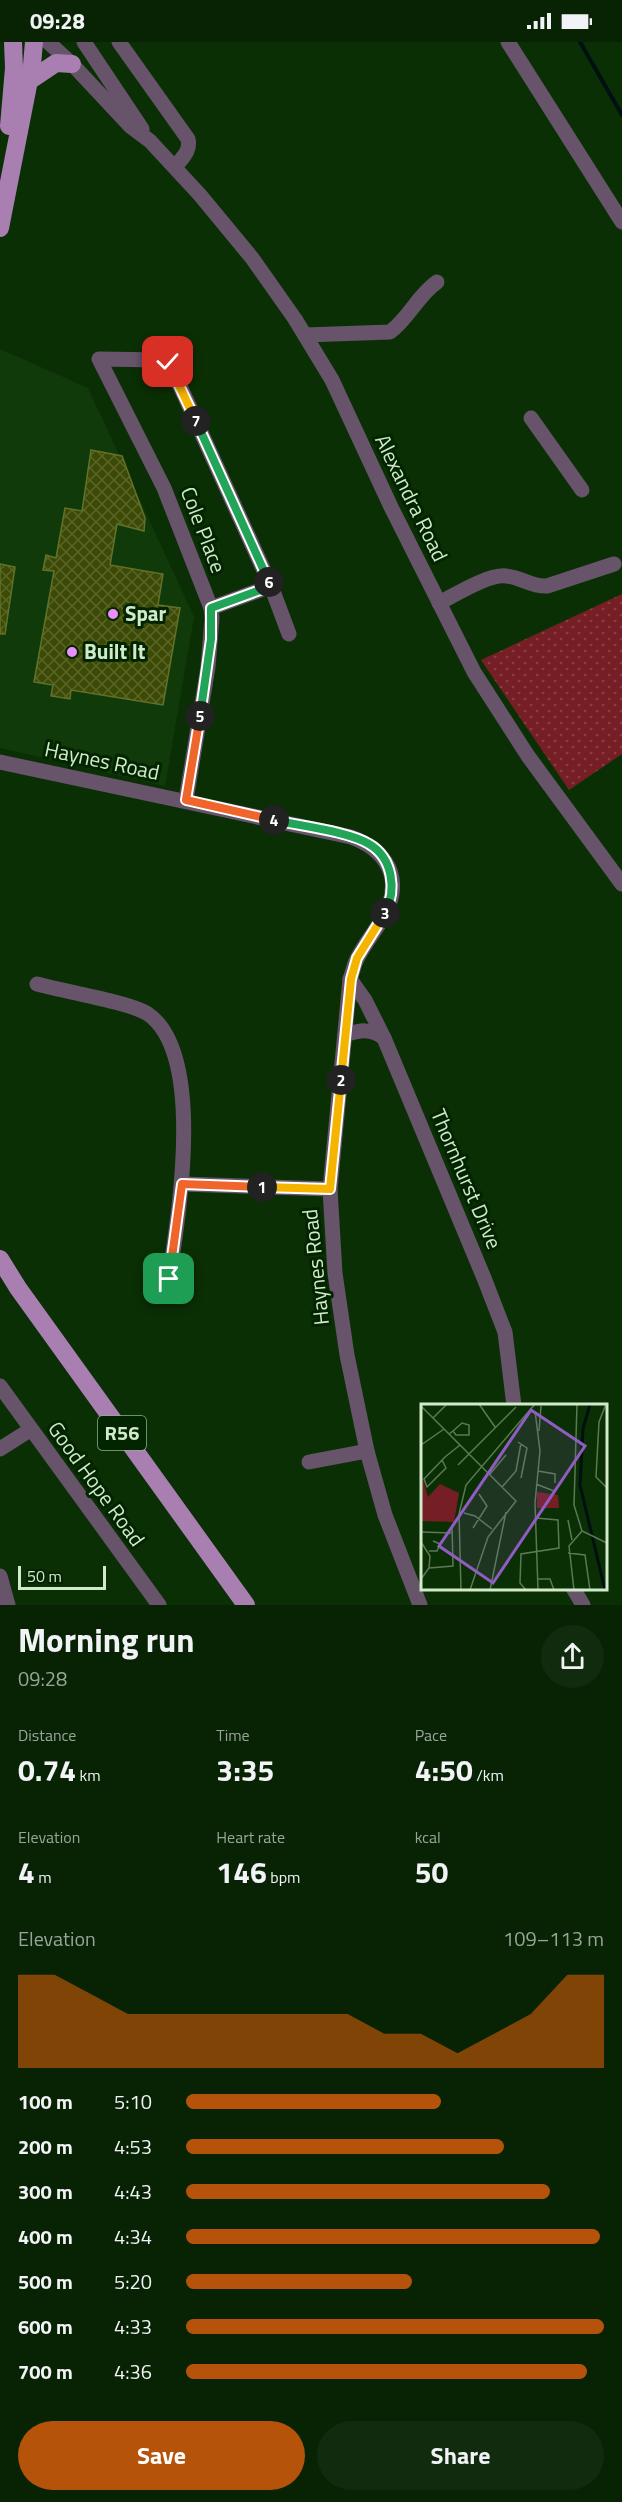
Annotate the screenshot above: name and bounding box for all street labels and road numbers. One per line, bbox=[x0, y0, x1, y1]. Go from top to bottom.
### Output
street label: Alexandra Road bbox=[367, 428, 457, 567]
street label: Cole Place bbox=[173, 482, 235, 577]
street label: Haynes Road bbox=[42, 732, 162, 788]
street label: Thornhurst Drive bbox=[423, 1104, 511, 1254]
street label: Haynes Road bbox=[293, 1208, 337, 1327]
street label: Good Hope Road bbox=[40, 1414, 153, 1553]
road number: R56 bbox=[98, 1416, 146, 1450]

